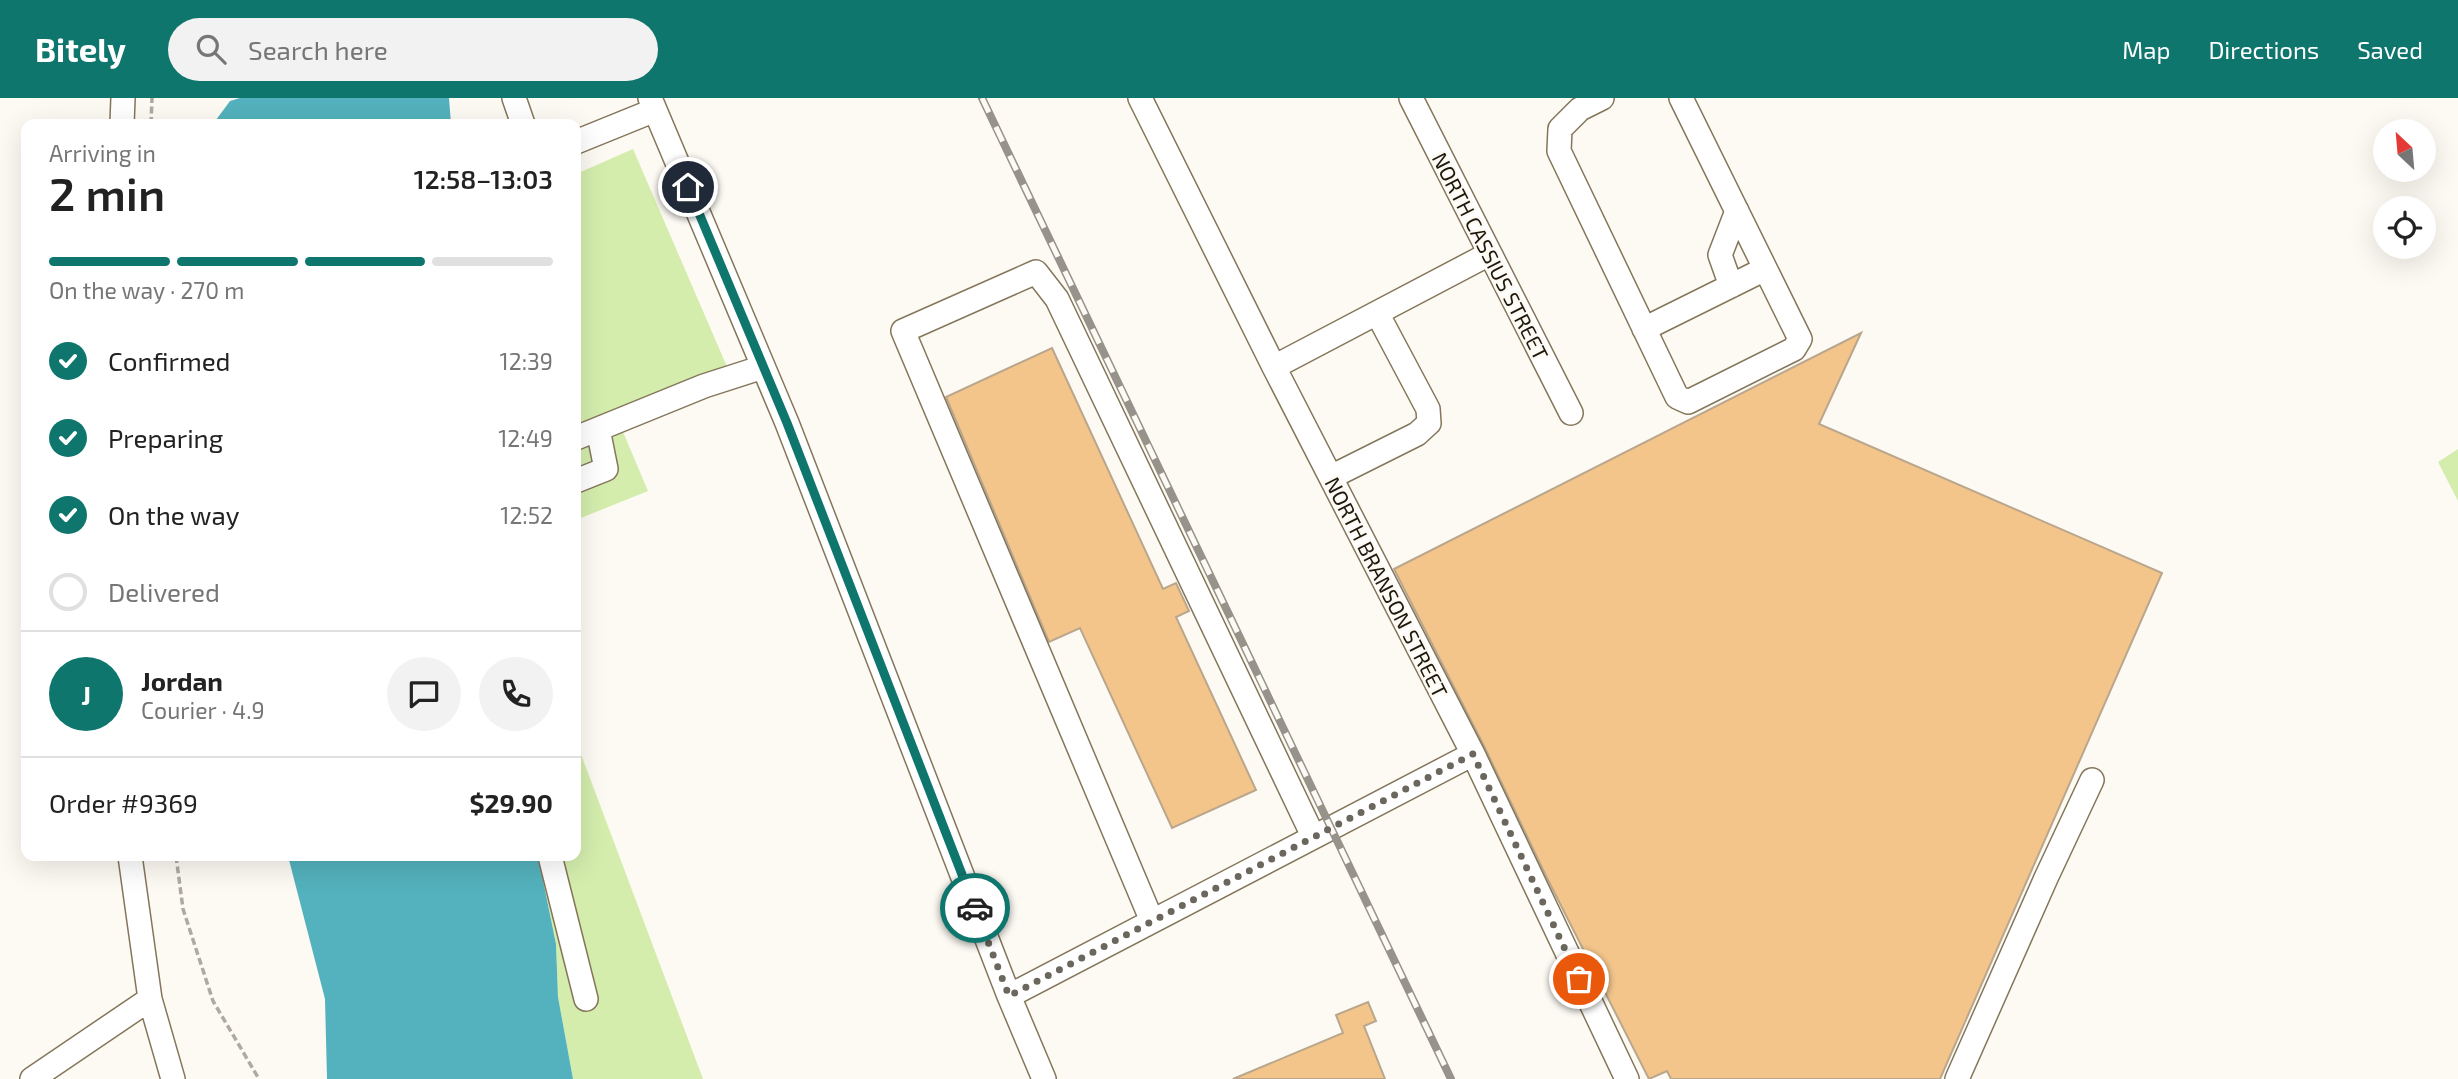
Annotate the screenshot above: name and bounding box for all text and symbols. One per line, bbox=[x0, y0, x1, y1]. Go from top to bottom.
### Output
search box bbox=[168, 18, 658, 81]
text: Bitely bbox=[35, 29, 126, 69]
icon: search bbox=[192, 30, 230, 68]
text: Search here bbox=[248, 34, 388, 65]
text: Map bbox=[2122, 35, 2170, 64]
text: Directions bbox=[2208, 35, 2319, 64]
text: Saved bbox=[2357, 35, 2423, 64]
north arrow bbox=[2373, 119, 2436, 182]
map controls bbox=[2373, 119, 2436, 259]
text: Arriving in bbox=[49, 139, 156, 167]
street label: NORTH CASSIUS STREET bbox=[1428, 148, 1554, 364]
pin bbox=[658, 157, 718, 217]
text: 12:58–13:03 bbox=[414, 163, 553, 194]
text: 2 min bbox=[49, 165, 165, 220]
icon: home bbox=[669, 168, 707, 206]
button: locate bbox=[2373, 196, 2436, 259]
text: On the way · 270 m bbox=[49, 276, 244, 304]
icon: check bbox=[49, 342, 87, 380]
text: Confirmed bbox=[108, 345, 231, 376]
text: 12:39 bbox=[500, 347, 553, 375]
icon: check bbox=[49, 419, 87, 457]
text: Preparing bbox=[108, 422, 223, 453]
text: 12:49 bbox=[498, 424, 553, 452]
street label: NORTH BRANSON STREET bbox=[1320, 472, 1454, 702]
icon: check bbox=[49, 496, 87, 534]
text: On the way bbox=[108, 499, 239, 530]
text: 12:52 bbox=[500, 501, 553, 529]
text: Delivered bbox=[108, 576, 220, 607]
button: chat bbox=[387, 657, 461, 731]
button: phone bbox=[479, 657, 553, 731]
text: Jordan bbox=[141, 665, 223, 696]
text: J bbox=[81, 679, 91, 710]
text: Courier · 4.9 bbox=[141, 696, 265, 724]
text: Order #9369 bbox=[49, 787, 198, 818]
text: $29.90 bbox=[469, 787, 553, 818]
courier bbox=[940, 873, 1010, 943]
icon: car bbox=[956, 889, 994, 927]
pin bbox=[1549, 949, 1609, 1009]
icon: bag bbox=[1560, 960, 1598, 998]

